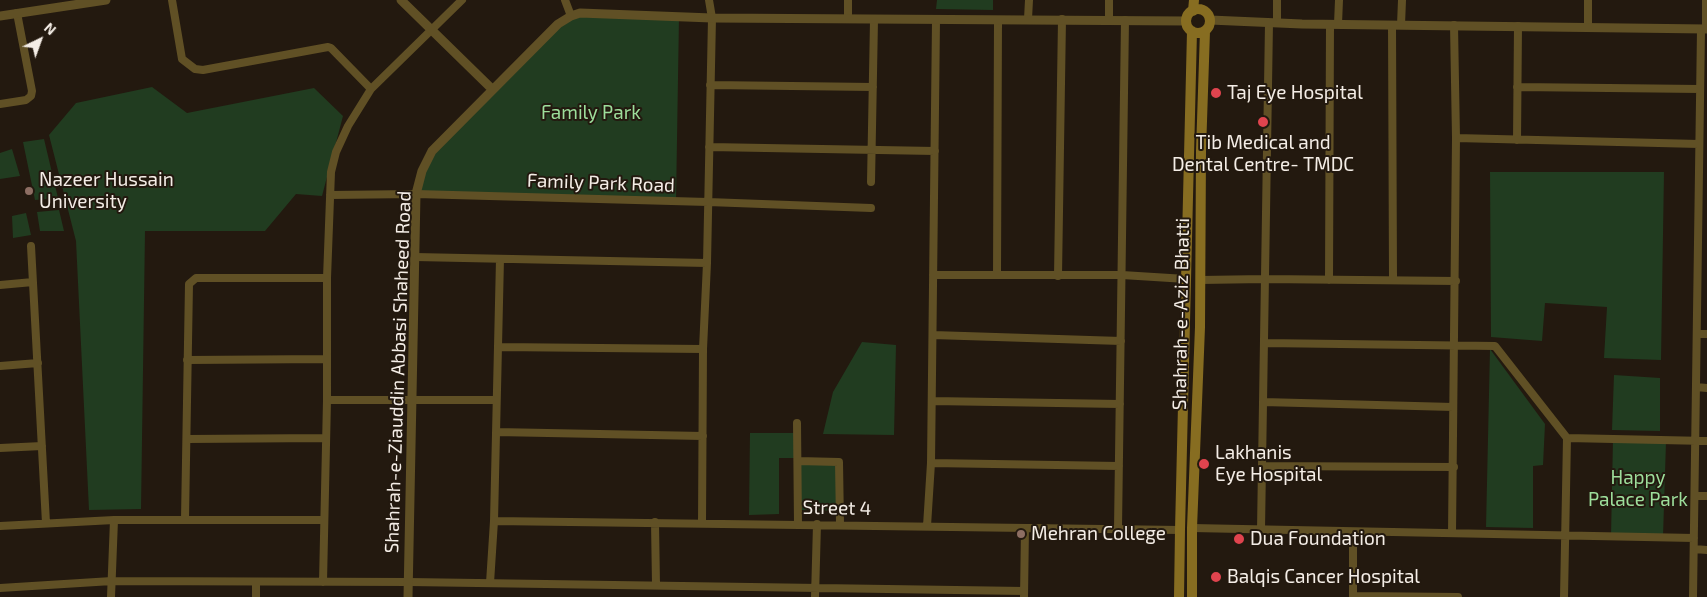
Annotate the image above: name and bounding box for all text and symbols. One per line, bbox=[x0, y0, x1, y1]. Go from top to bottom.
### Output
north arrow bbox=[15, 15, 65, 65]
text: N bbox=[41, 19, 60, 38]
place label: Taj Eye Hospital bbox=[1227, 82, 1363, 104]
marker: Taj Eye Hospital bbox=[1209, 86, 1223, 100]
park label: Family Park bbox=[541, 102, 641, 124]
marker: Tib Medical and Dental Centre- TMDC bbox=[1256, 115, 1270, 129]
place label: Tib Medical and Dental Centre- TMDC bbox=[1172, 132, 1354, 176]
place label: Nazeer Hussain University bbox=[39, 169, 174, 213]
street label: Family Park Road bbox=[527, 169, 675, 197]
marker: Nazeer Hussain University bbox=[23, 185, 35, 197]
street label: Shahrah-e-Ziauddin Abbasi Shaheed Road bbox=[380, 190, 416, 554]
street label: Shahrah-e-Aziz Bhatti bbox=[1168, 218, 1194, 410]
place label: Lakhanis Eye Hospital bbox=[1215, 442, 1322, 486]
marker: Lakhanis Eye Hospital bbox=[1197, 457, 1211, 471]
park label: Happy Palace Park bbox=[1588, 467, 1688, 511]
street label: Street 4 bbox=[802, 496, 872, 520]
place label: Mehran College bbox=[1031, 523, 1166, 545]
marker: Mehran College bbox=[1015, 528, 1027, 540]
place label: Dua Foundation bbox=[1250, 528, 1386, 550]
marker: Dua Foundation bbox=[1232, 532, 1246, 546]
place label: Balqis Cancer Hospital bbox=[1227, 566, 1420, 588]
marker: Balqis Cancer Hospital bbox=[1209, 570, 1223, 584]

